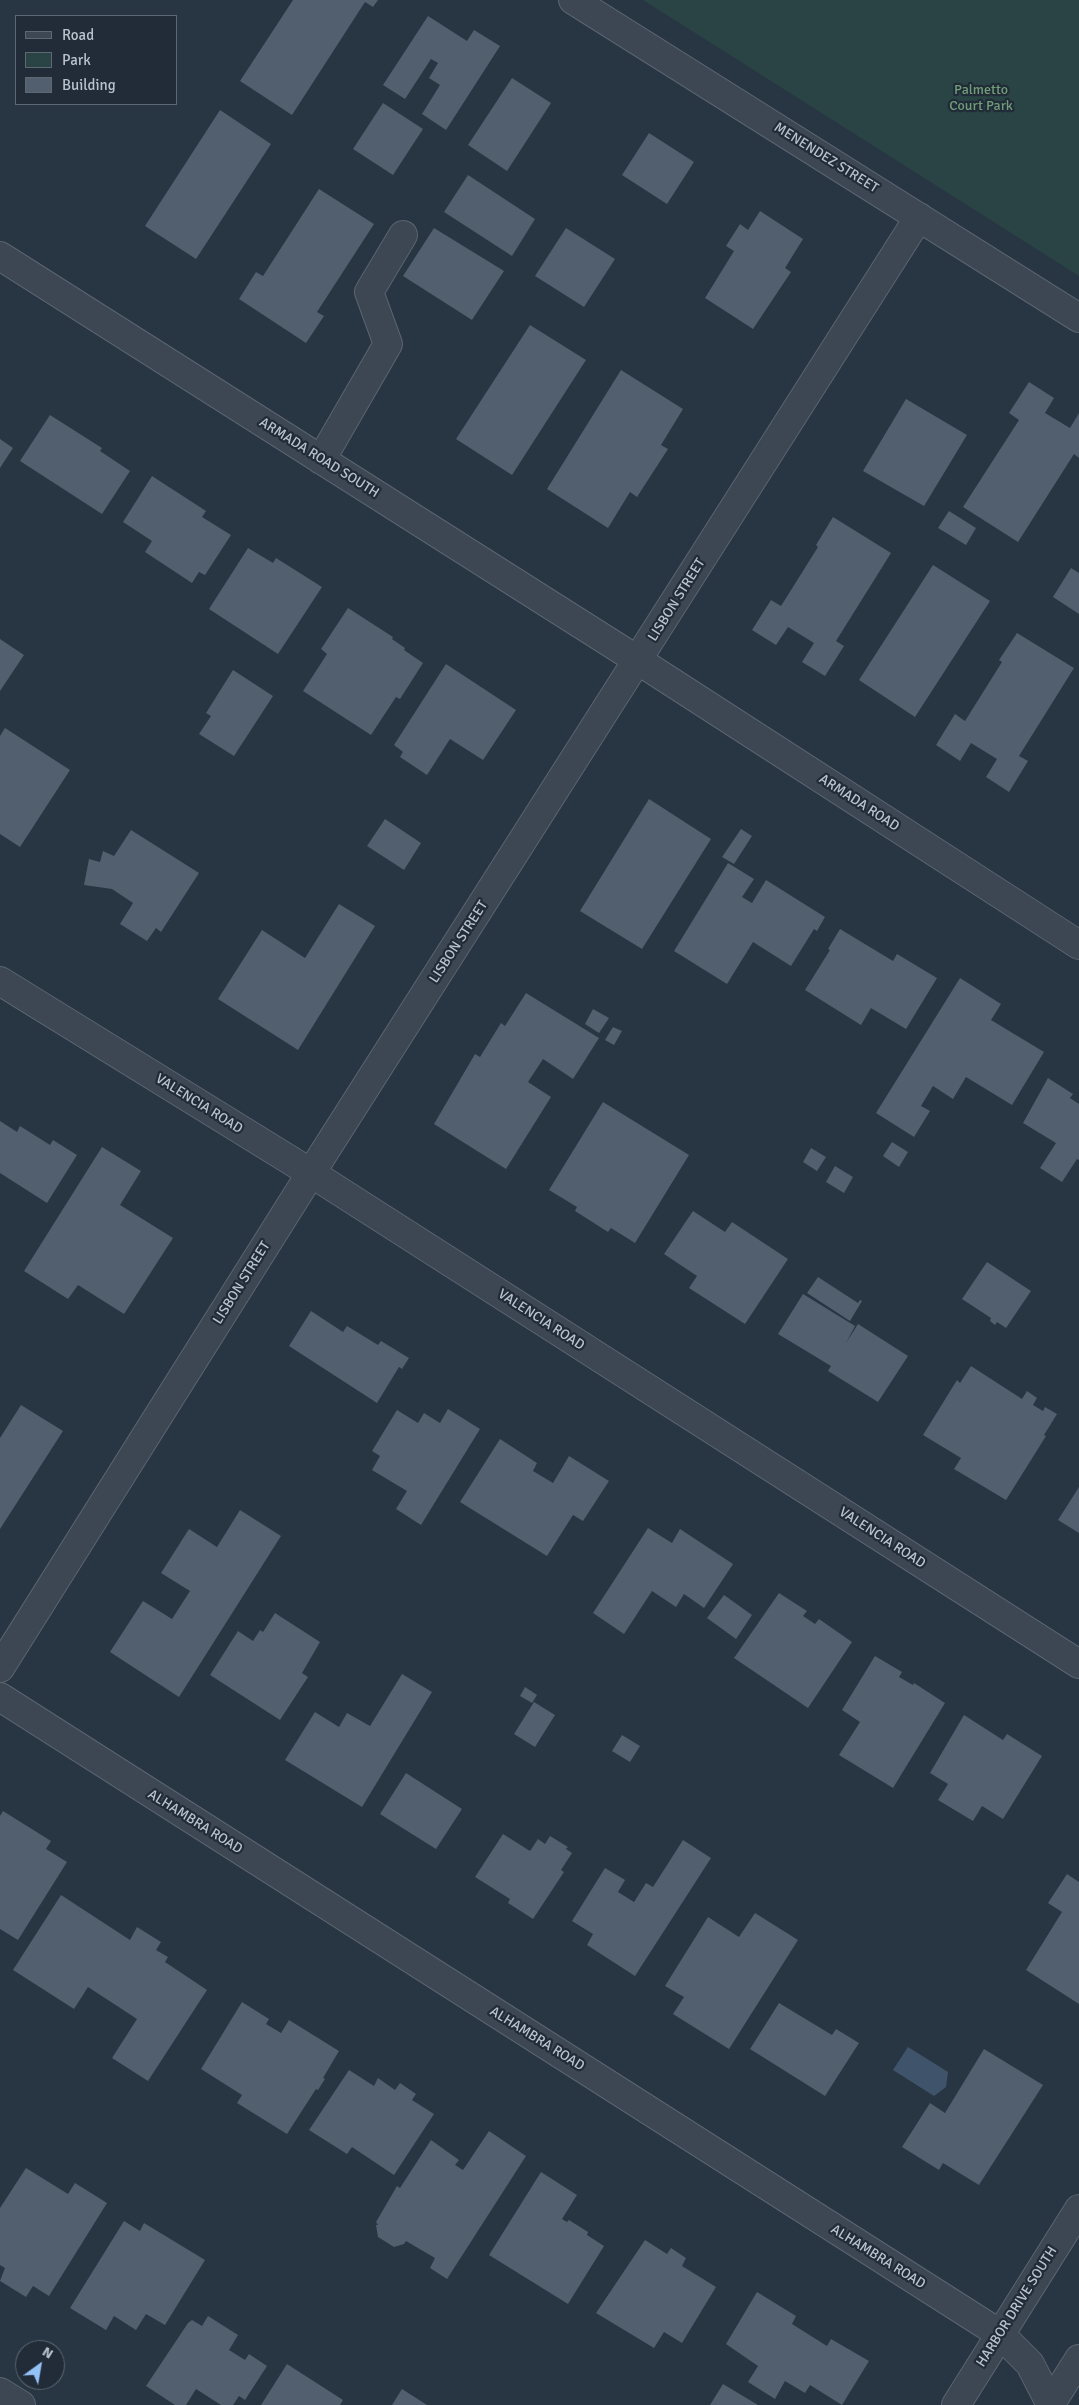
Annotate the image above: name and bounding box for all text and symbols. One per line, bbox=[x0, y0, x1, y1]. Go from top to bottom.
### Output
legend bbox=[15, 15, 178, 105]
text: Road bbox=[62, 26, 94, 44]
text: Park bbox=[62, 51, 91, 69]
text: Building bbox=[62, 76, 116, 94]
park label: Palmetto Court Park bbox=[949, 82, 1013, 114]
street label: MENENDEZ STREET bbox=[771, 119, 881, 197]
street label: ARMADA ROAD SOUTH bbox=[256, 414, 382, 502]
street label: LISBON STREET bbox=[645, 555, 709, 645]
street label: ARMADA ROAD bbox=[816, 771, 902, 835]
street label: LISBON STREET bbox=[426, 898, 492, 986]
street label: VALENCIA ROAD bbox=[152, 1070, 246, 1138]
street label: LISBON STREET bbox=[210, 1238, 274, 1328]
street label: VALENCIA ROAD bbox=[495, 1286, 587, 1354]
street label: VALENCIA ROAD bbox=[836, 1504, 928, 1572]
street label: ALHAMBRA ROAD bbox=[145, 1786, 245, 1858]
street label: ALHAMBRA ROAD bbox=[487, 2003, 587, 2075]
street label: ALHAMBRA ROAD bbox=[828, 2221, 928, 2293]
street label: HARBOR DRIVE SOUTH bbox=[973, 2244, 1061, 2370]
north arrow bbox=[15, 2340, 65, 2390]
text: N bbox=[39, 2343, 56, 2362]

